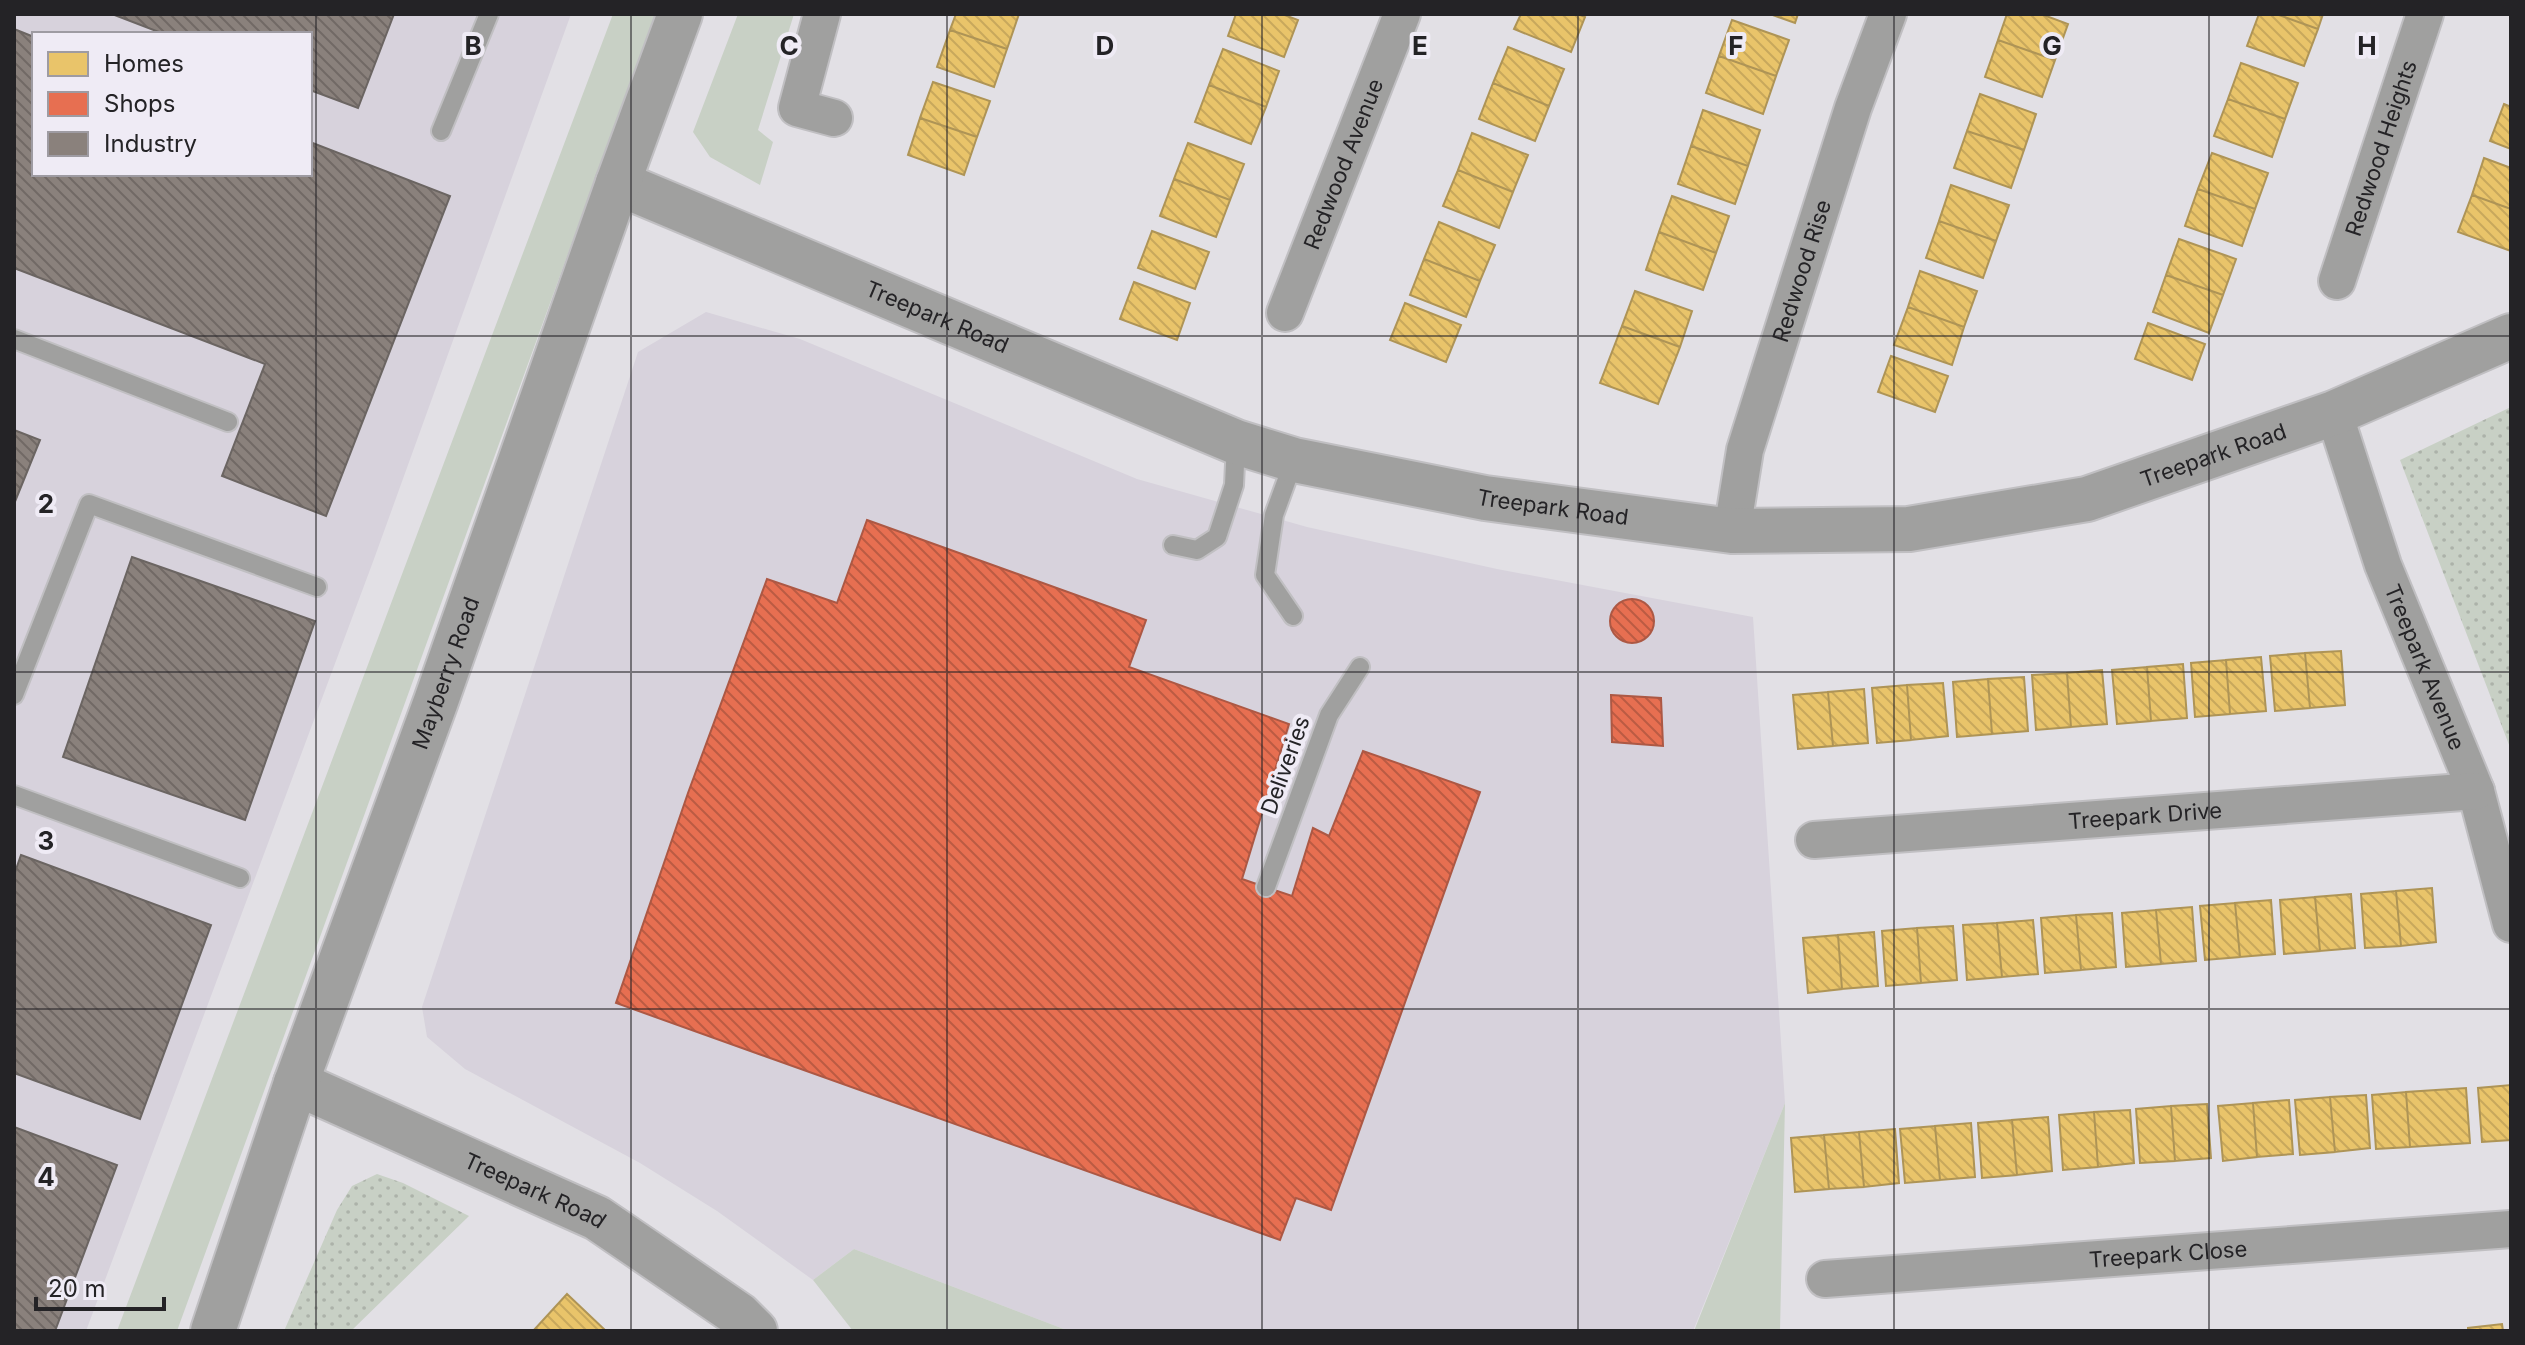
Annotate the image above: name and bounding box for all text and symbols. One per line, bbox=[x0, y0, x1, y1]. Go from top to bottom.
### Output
text: B bbox=[464, 30, 482, 61]
text: C bbox=[779, 30, 799, 61]
text: D bbox=[1096, 30, 1114, 61]
text: E bbox=[1412, 30, 1428, 61]
text: F bbox=[1728, 30, 1744, 61]
text: G bbox=[2042, 30, 2062, 61]
text: H bbox=[2357, 30, 2377, 61]
legend bbox=[32, 32, 312, 176]
text: Homes bbox=[104, 49, 184, 78]
street label: Redwood Heights bbox=[2340, 57, 2422, 239]
street label: Redwood Avenue bbox=[1298, 75, 1388, 253]
text: Shops bbox=[104, 89, 175, 118]
text: Industry bbox=[104, 129, 197, 158]
street label: Redwood Rise bbox=[1767, 196, 1836, 345]
street label: Treepark Road bbox=[862, 275, 1013, 358]
street label: Treepark Road bbox=[2137, 418, 2290, 492]
street label: Treepark Road bbox=[1475, 484, 1630, 530]
text: 2 bbox=[38, 488, 54, 519]
street label: Treepark Avenue bbox=[2379, 580, 2471, 754]
street label: Mayberry Road bbox=[407, 593, 485, 753]
street label: Deliveries bbox=[1255, 712, 1315, 818]
street label: Treepark Drive bbox=[2067, 797, 2223, 834]
text: 3 bbox=[38, 825, 54, 856]
street label: Treepark Road bbox=[460, 1147, 611, 1233]
text: 4 bbox=[37, 1161, 55, 1192]
street label: Treepark Close bbox=[2088, 1235, 2248, 1273]
scale bar bbox=[36, 1261, 164, 1311]
text: 20 m bbox=[48, 1274, 106, 1303]

